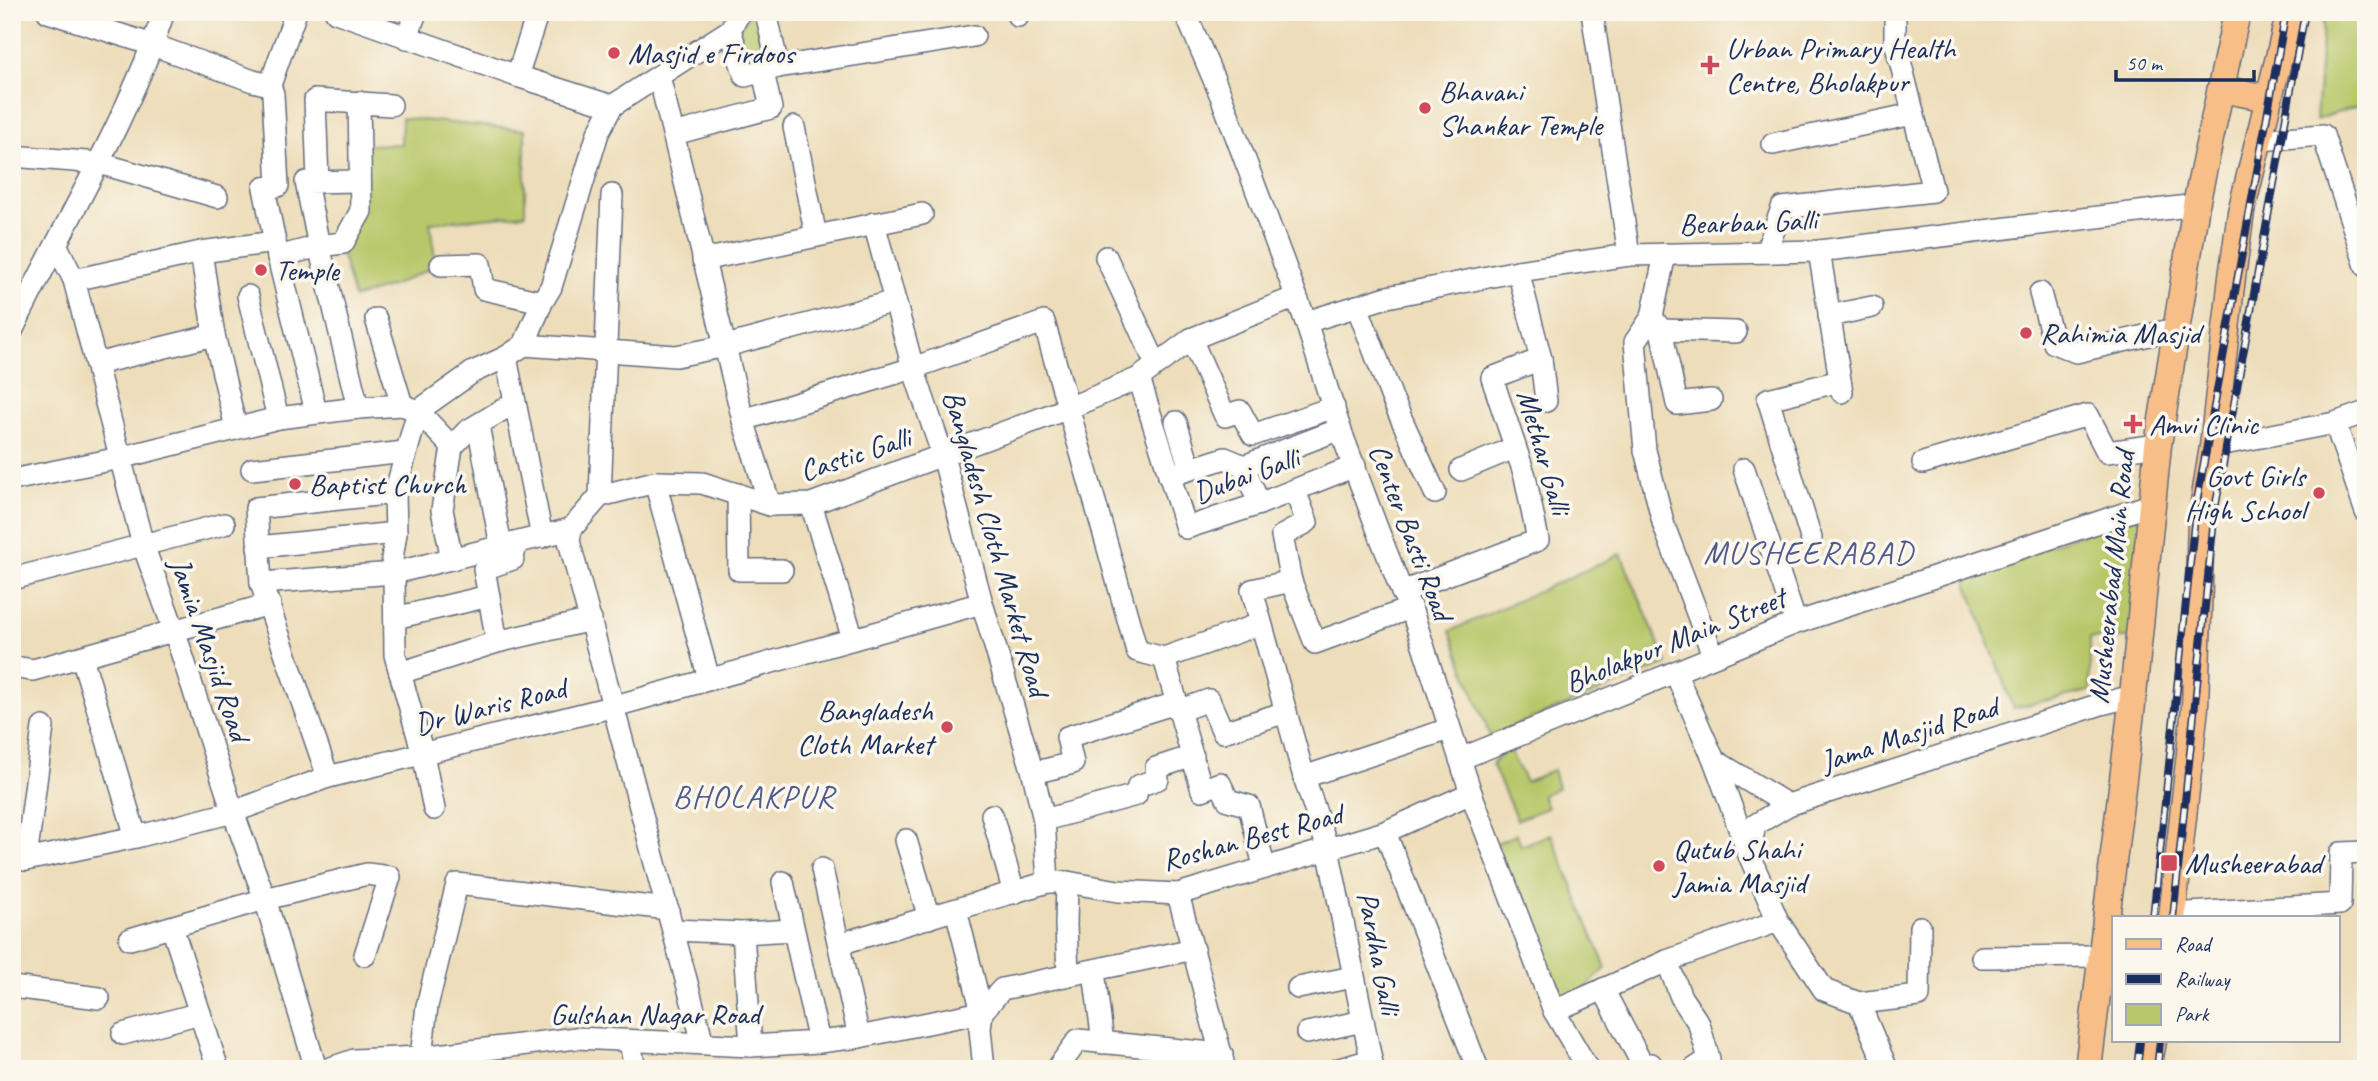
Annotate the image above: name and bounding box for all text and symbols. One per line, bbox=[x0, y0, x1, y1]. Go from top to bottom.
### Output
place label: Urban Primary Health Centre, Bholakpur bbox=[1726, 29, 1957, 101]
place label: Masjid e Firdoos bbox=[628, 34, 797, 72]
scale bar bbox=[2116, 38, 2254, 82]
marker: Masjid e Firdoos bbox=[606, 45, 622, 61]
text: 50 m bbox=[2126, 50, 2164, 76]
marker: Urban Primary Health Centre, Bholakpur bbox=[1700, 55, 1720, 75]
place label: Bhavani Shankar Temple bbox=[1439, 72, 1604, 144]
marker: Bhavani Shankar Temple bbox=[1417, 100, 1433, 116]
street label: Bearban Galli bbox=[1678, 200, 1821, 243]
place label: Temple bbox=[275, 251, 341, 289]
marker: Temple bbox=[253, 262, 269, 278]
place label: Rahimia Masjid bbox=[2040, 314, 2204, 352]
marker: Rahimia Masjid bbox=[2018, 325, 2034, 341]
street label: Methar Galli bbox=[1508, 385, 1581, 522]
street label: Bangladesh Cloth Market Road bbox=[934, 386, 1059, 704]
place label: Amvi Clinic bbox=[2149, 405, 2260, 443]
marker: Amvi Clinic bbox=[2123, 414, 2143, 434]
street label: Castic Galli bbox=[795, 417, 918, 490]
street label: Dubai Galli bbox=[1188, 437, 1307, 512]
street label: Center Basti Road bbox=[1360, 439, 1464, 629]
street label: Musheerabad Main Road bbox=[2079, 445, 2144, 705]
place label: Govt Girls High School bbox=[2185, 457, 2310, 529]
place label: Baptist Church bbox=[309, 465, 467, 503]
marker: Baptist Church bbox=[287, 476, 303, 492]
marker: Govt Girls High School bbox=[2311, 485, 2327, 501]
district label: MUSHEERABAD bbox=[1704, 532, 1915, 573]
street label: Jamia Masjid Road bbox=[160, 551, 260, 749]
street label: Bholakpur Main Street bbox=[1559, 577, 1795, 702]
street label: Dr Waris Road bbox=[410, 668, 574, 743]
street label: Jama Masjid Road bbox=[1814, 686, 2006, 781]
place label: Bangladesh Cloth Market bbox=[797, 691, 937, 763]
marker: Bangladesh Cloth Market bbox=[939, 719, 955, 735]
district label: BHOLAKPUR bbox=[673, 776, 837, 817]
street label: Roshan Best Road bbox=[1158, 794, 1350, 879]
place label: Qutub Shahi Jamia Masjid bbox=[1671, 830, 1810, 902]
place label: Musheerabad bbox=[2185, 844, 2326, 882]
marker: Musheerabad bbox=[2159, 853, 2179, 873]
marker: Qutub Shahi Jamia Masjid bbox=[1651, 858, 1667, 874]
street label: Pardha Galli bbox=[1349, 889, 1410, 1021]
legend bbox=[2112, 916, 2340, 1042]
text: Road bbox=[2175, 931, 2214, 957]
text: Railway bbox=[2175, 966, 2231, 992]
street label: Gulshan Nagar Road bbox=[550, 995, 764, 1033]
text: Park bbox=[2175, 1001, 2210, 1027]

